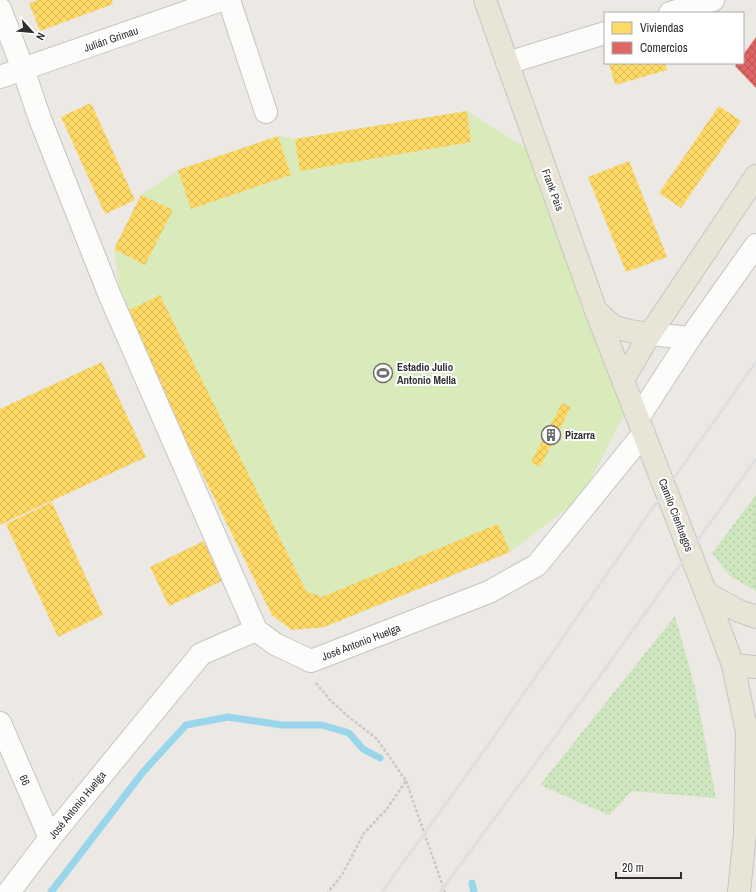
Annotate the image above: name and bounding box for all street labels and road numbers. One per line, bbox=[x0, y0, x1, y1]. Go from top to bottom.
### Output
street label: Julián Grimau bbox=[82, 23, 140, 55]
street label: Frank Pais bbox=[539, 167, 567, 213]
street label: Camilo Cienfuegos bbox=[656, 476, 697, 554]
street label: José Antonio Huelga bbox=[320, 621, 402, 663]
street label: José Antonio Huelga bbox=[45, 768, 109, 842]
street label: 66 bbox=[17, 773, 33, 787]

